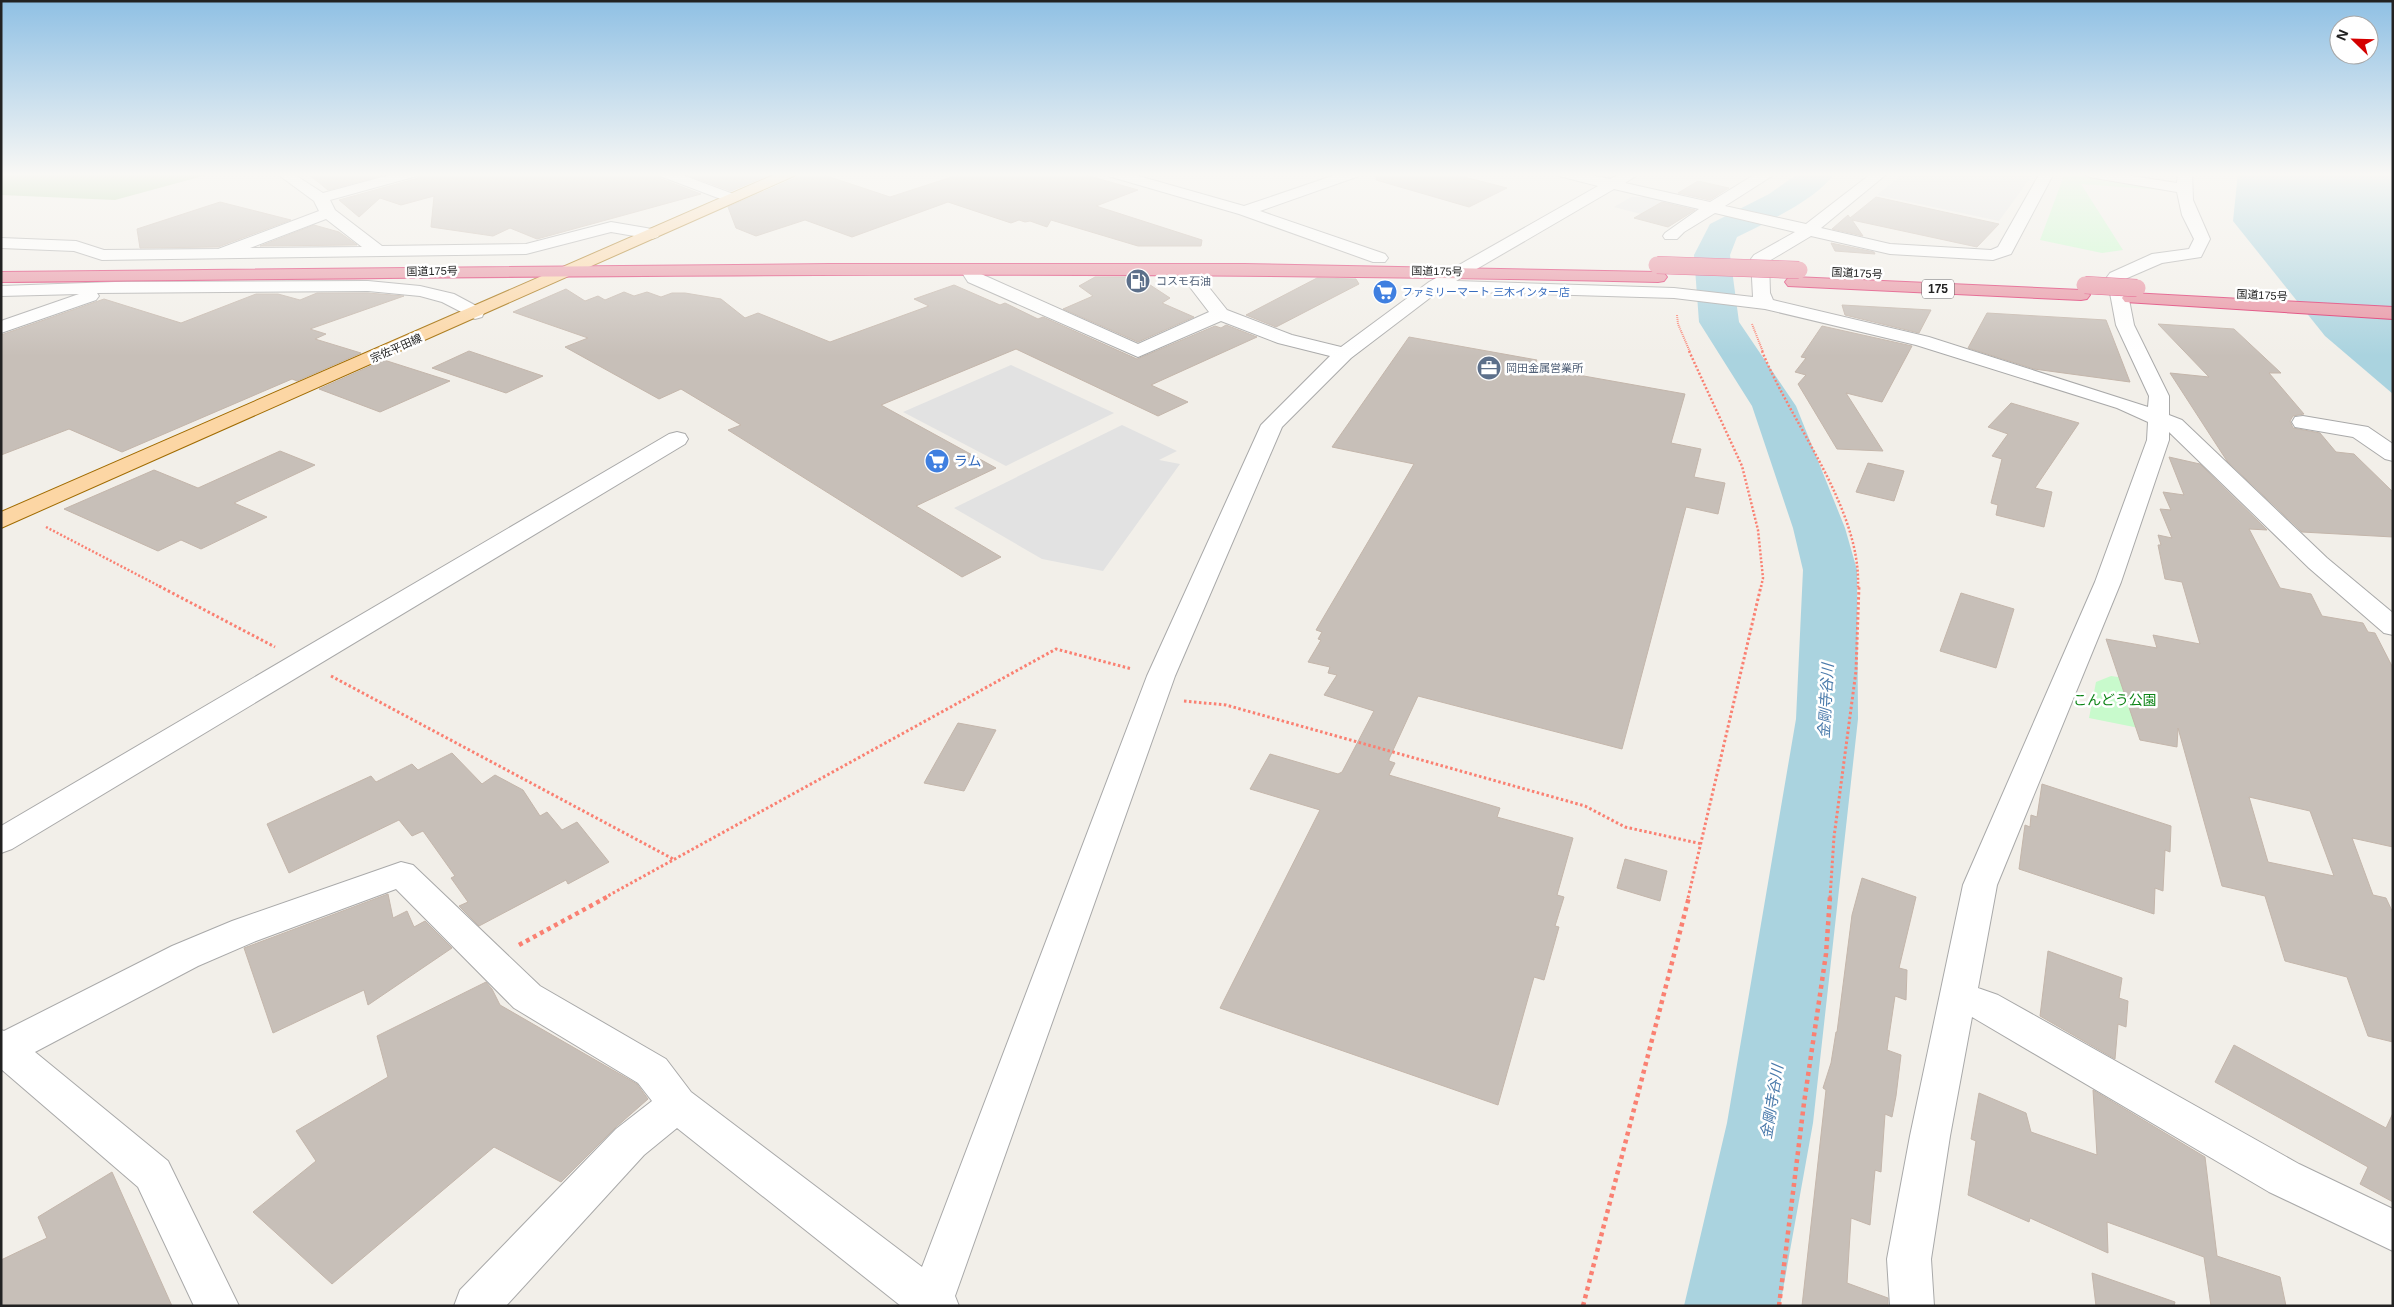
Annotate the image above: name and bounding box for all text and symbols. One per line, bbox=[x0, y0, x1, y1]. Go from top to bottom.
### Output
north arrow bbox=[2329, 15, 2379, 65]
text: N bbox=[2333, 27, 2351, 43]
street label: 国道175号 bbox=[406, 265, 458, 277]
street label: 国道175号 bbox=[1411, 265, 1463, 277]
street label: 国道175号 bbox=[1831, 266, 1883, 280]
fuel station icon: コスモ石油 bbox=[1125, 268, 1151, 294]
place label: コスモ石油 bbox=[1156, 275, 1211, 287]
supermarket icon: ファミリーマート 三木インター店 bbox=[1372, 279, 1398, 305]
road number: 175 bbox=[1922, 280, 1954, 298]
place label: ファミリーマート 三木インター店 bbox=[1402, 286, 1570, 298]
street label: 国道175号 bbox=[2236, 288, 2288, 302]
street label: 宗佐平田線 bbox=[368, 331, 424, 365]
office icon: 岡田金属営業所 bbox=[1476, 355, 1502, 381]
place label: 岡田金属営業所 bbox=[1506, 362, 1584, 374]
supermarket icon: ラム bbox=[924, 448, 950, 474]
place label: ラム bbox=[954, 453, 982, 469]
water label: 金剛寺谷川 bbox=[1815, 661, 1836, 739]
park label: こんどう公園 bbox=[2073, 692, 2157, 708]
water label: 金剛寺谷川 bbox=[1757, 1062, 1786, 1140]

